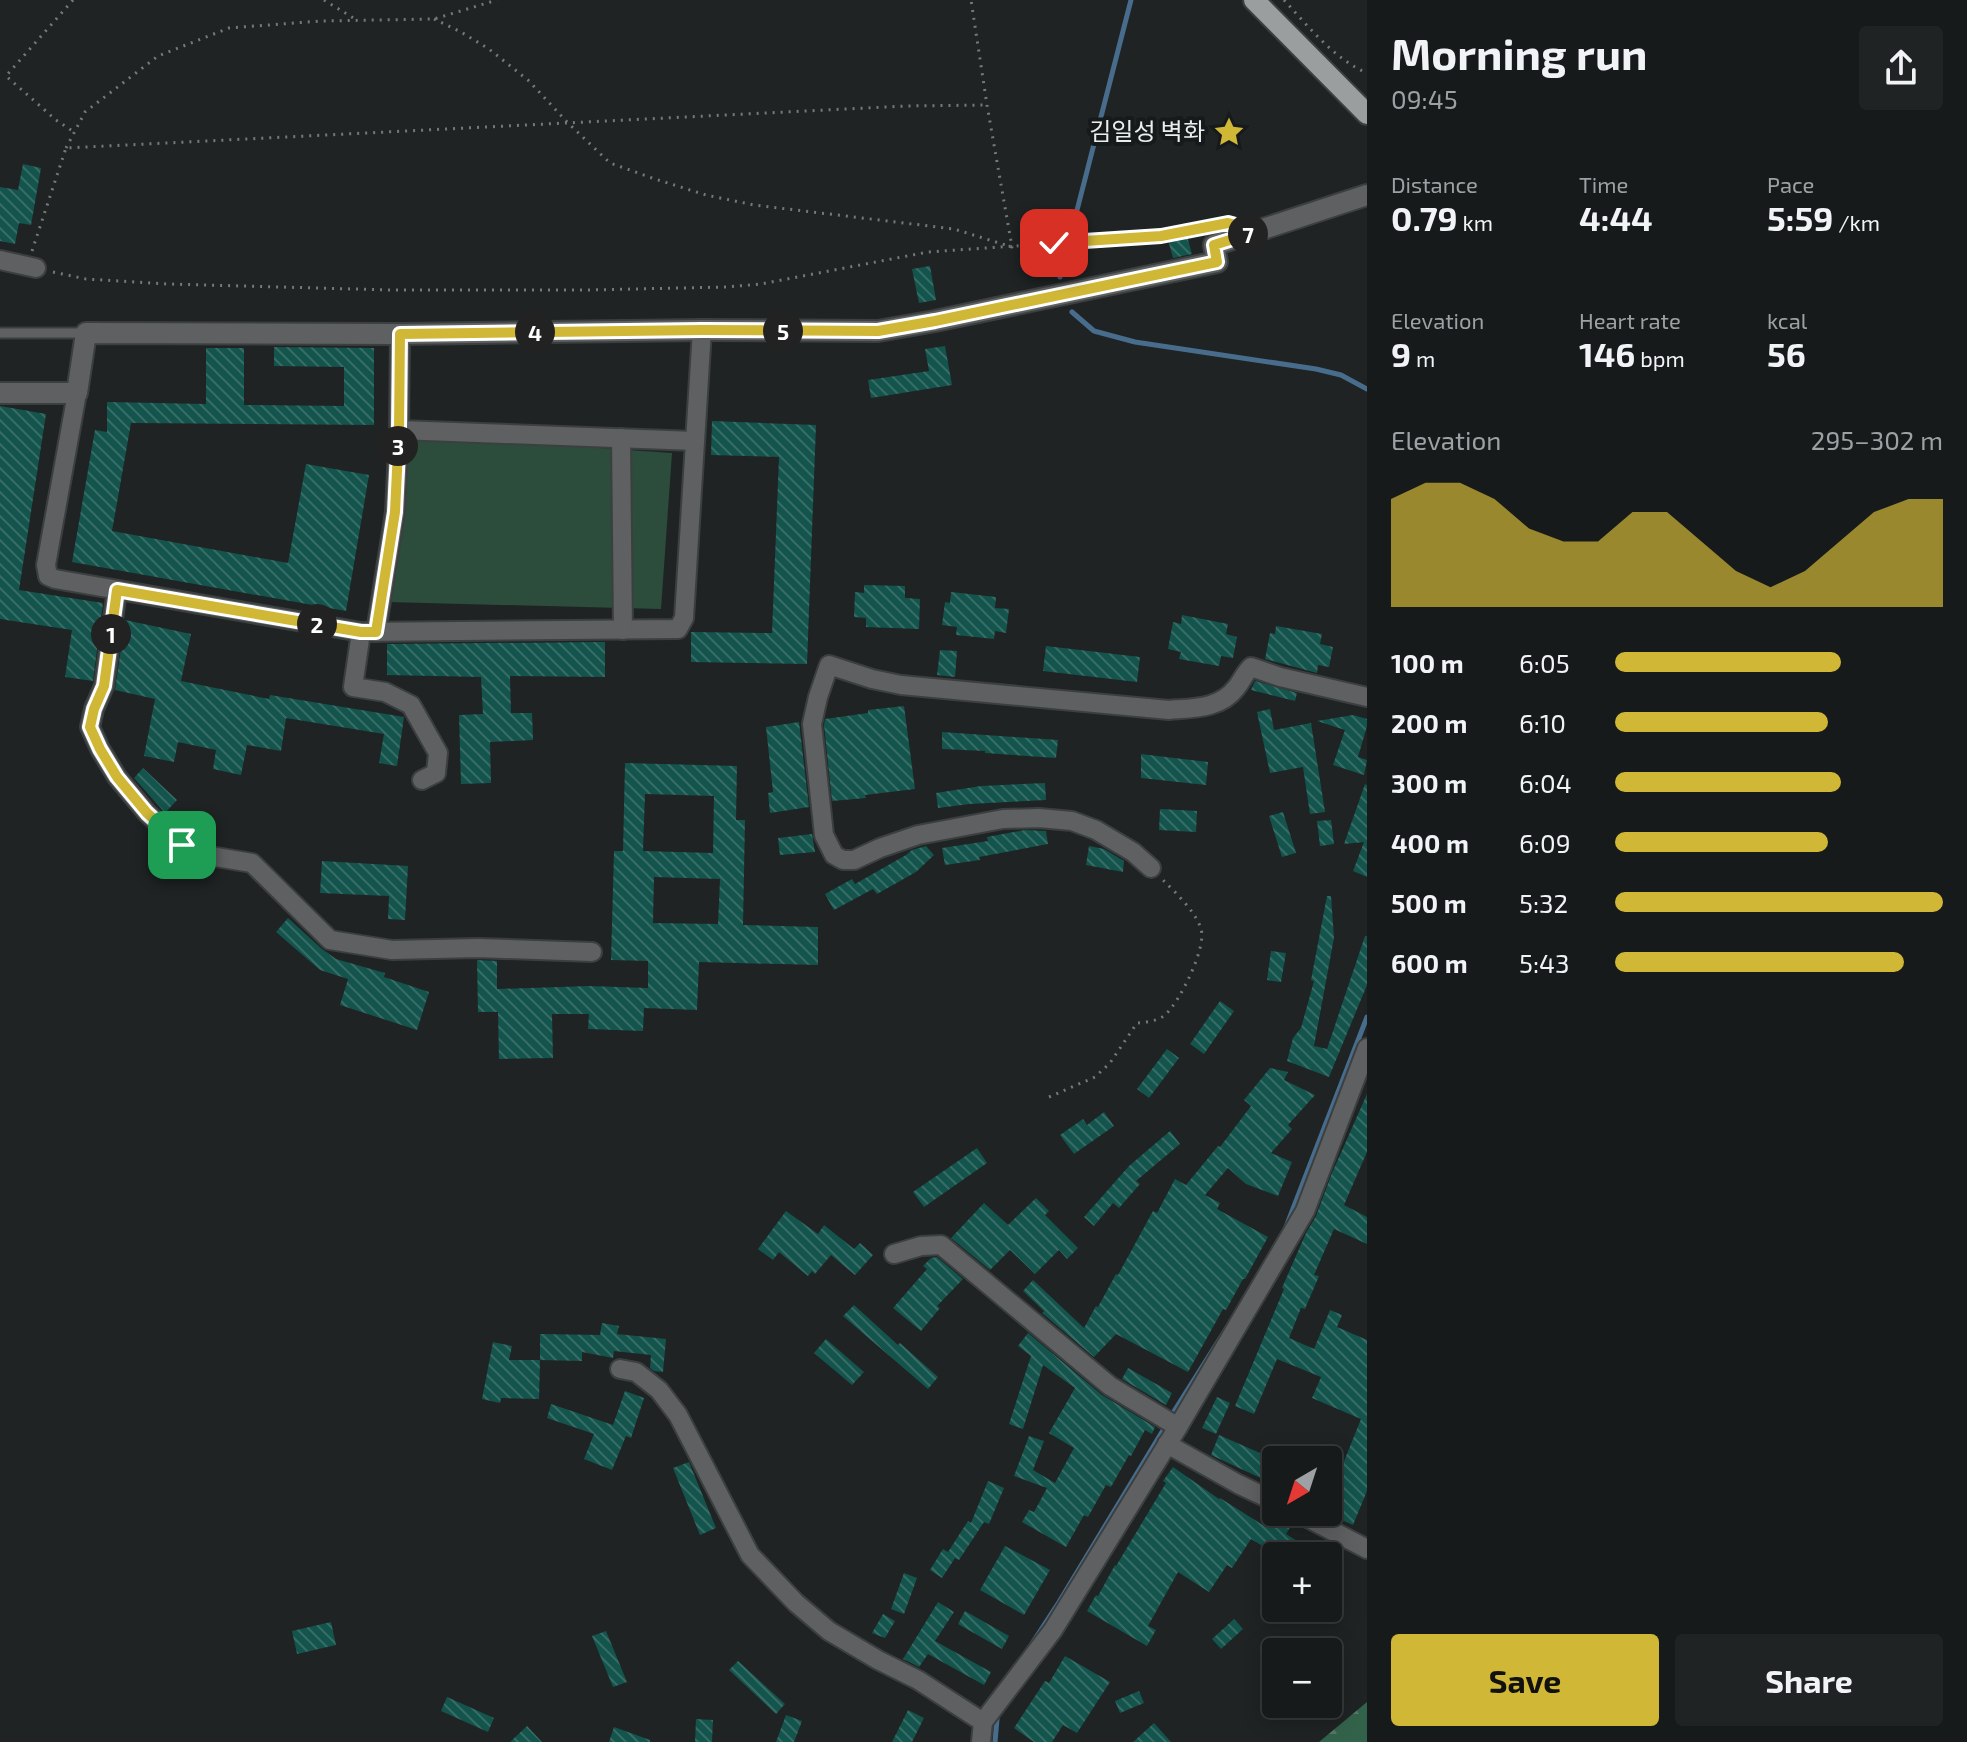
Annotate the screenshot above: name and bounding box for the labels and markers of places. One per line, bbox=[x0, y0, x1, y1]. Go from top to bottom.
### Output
place icon: 김일성 벽화 bbox=[1212, 115, 1246, 149]
place label: 김일성 벽화 bbox=[1089, 116, 1205, 145]
pin bbox=[1020, 209, 1088, 277]
pin: 7 bbox=[1228, 214, 1268, 254]
pin: 5 bbox=[763, 311, 803, 351]
pin: 4 bbox=[515, 312, 555, 352]
pin: 3 bbox=[378, 426, 418, 466]
pin: 2 bbox=[297, 604, 337, 644]
pin: 1 bbox=[91, 614, 131, 654]
pin bbox=[148, 811, 216, 879]

